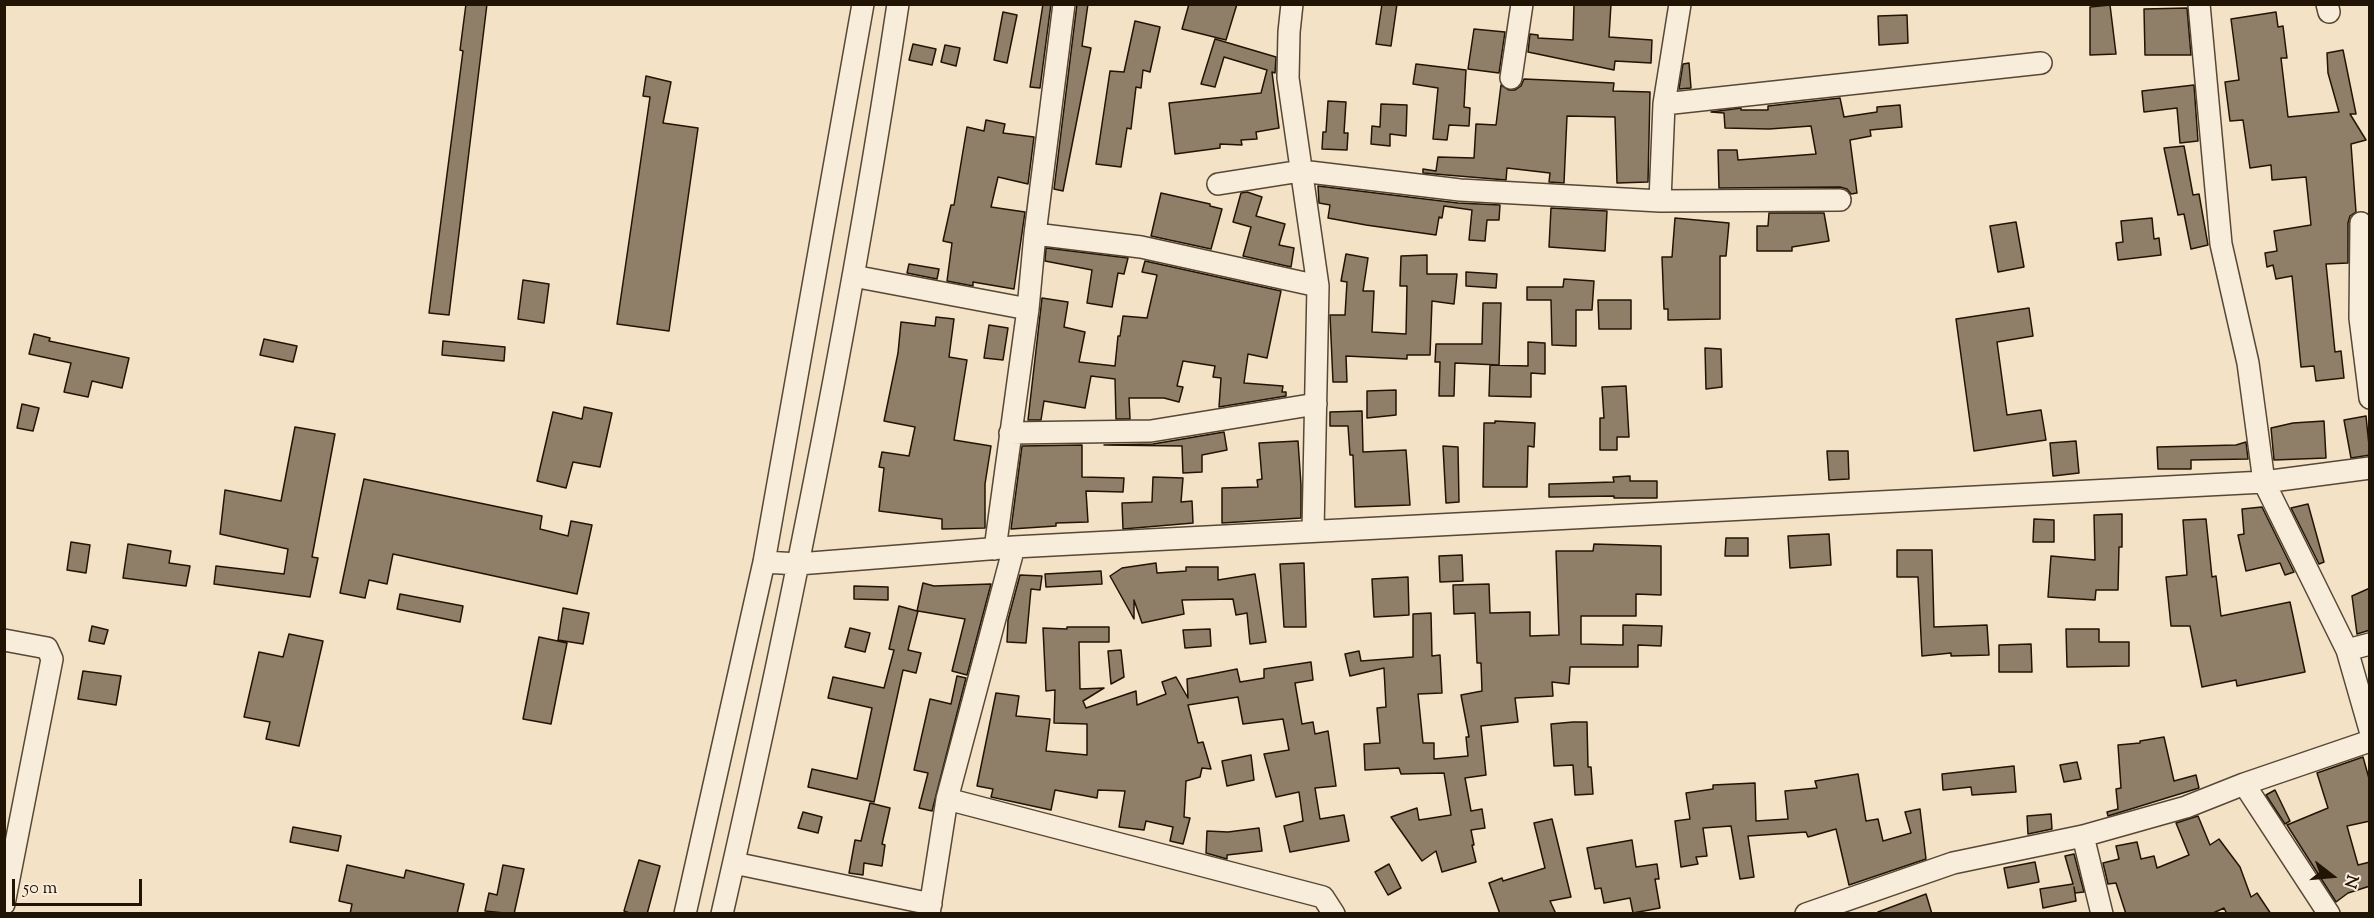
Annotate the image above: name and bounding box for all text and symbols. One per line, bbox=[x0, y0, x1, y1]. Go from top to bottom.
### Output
north arrow bbox=[2302, 846, 2362, 906]
scale bar bbox=[15, 867, 146, 905]
text: N bbox=[2337, 872, 2363, 890]
text: 50 m bbox=[23, 876, 57, 902]

